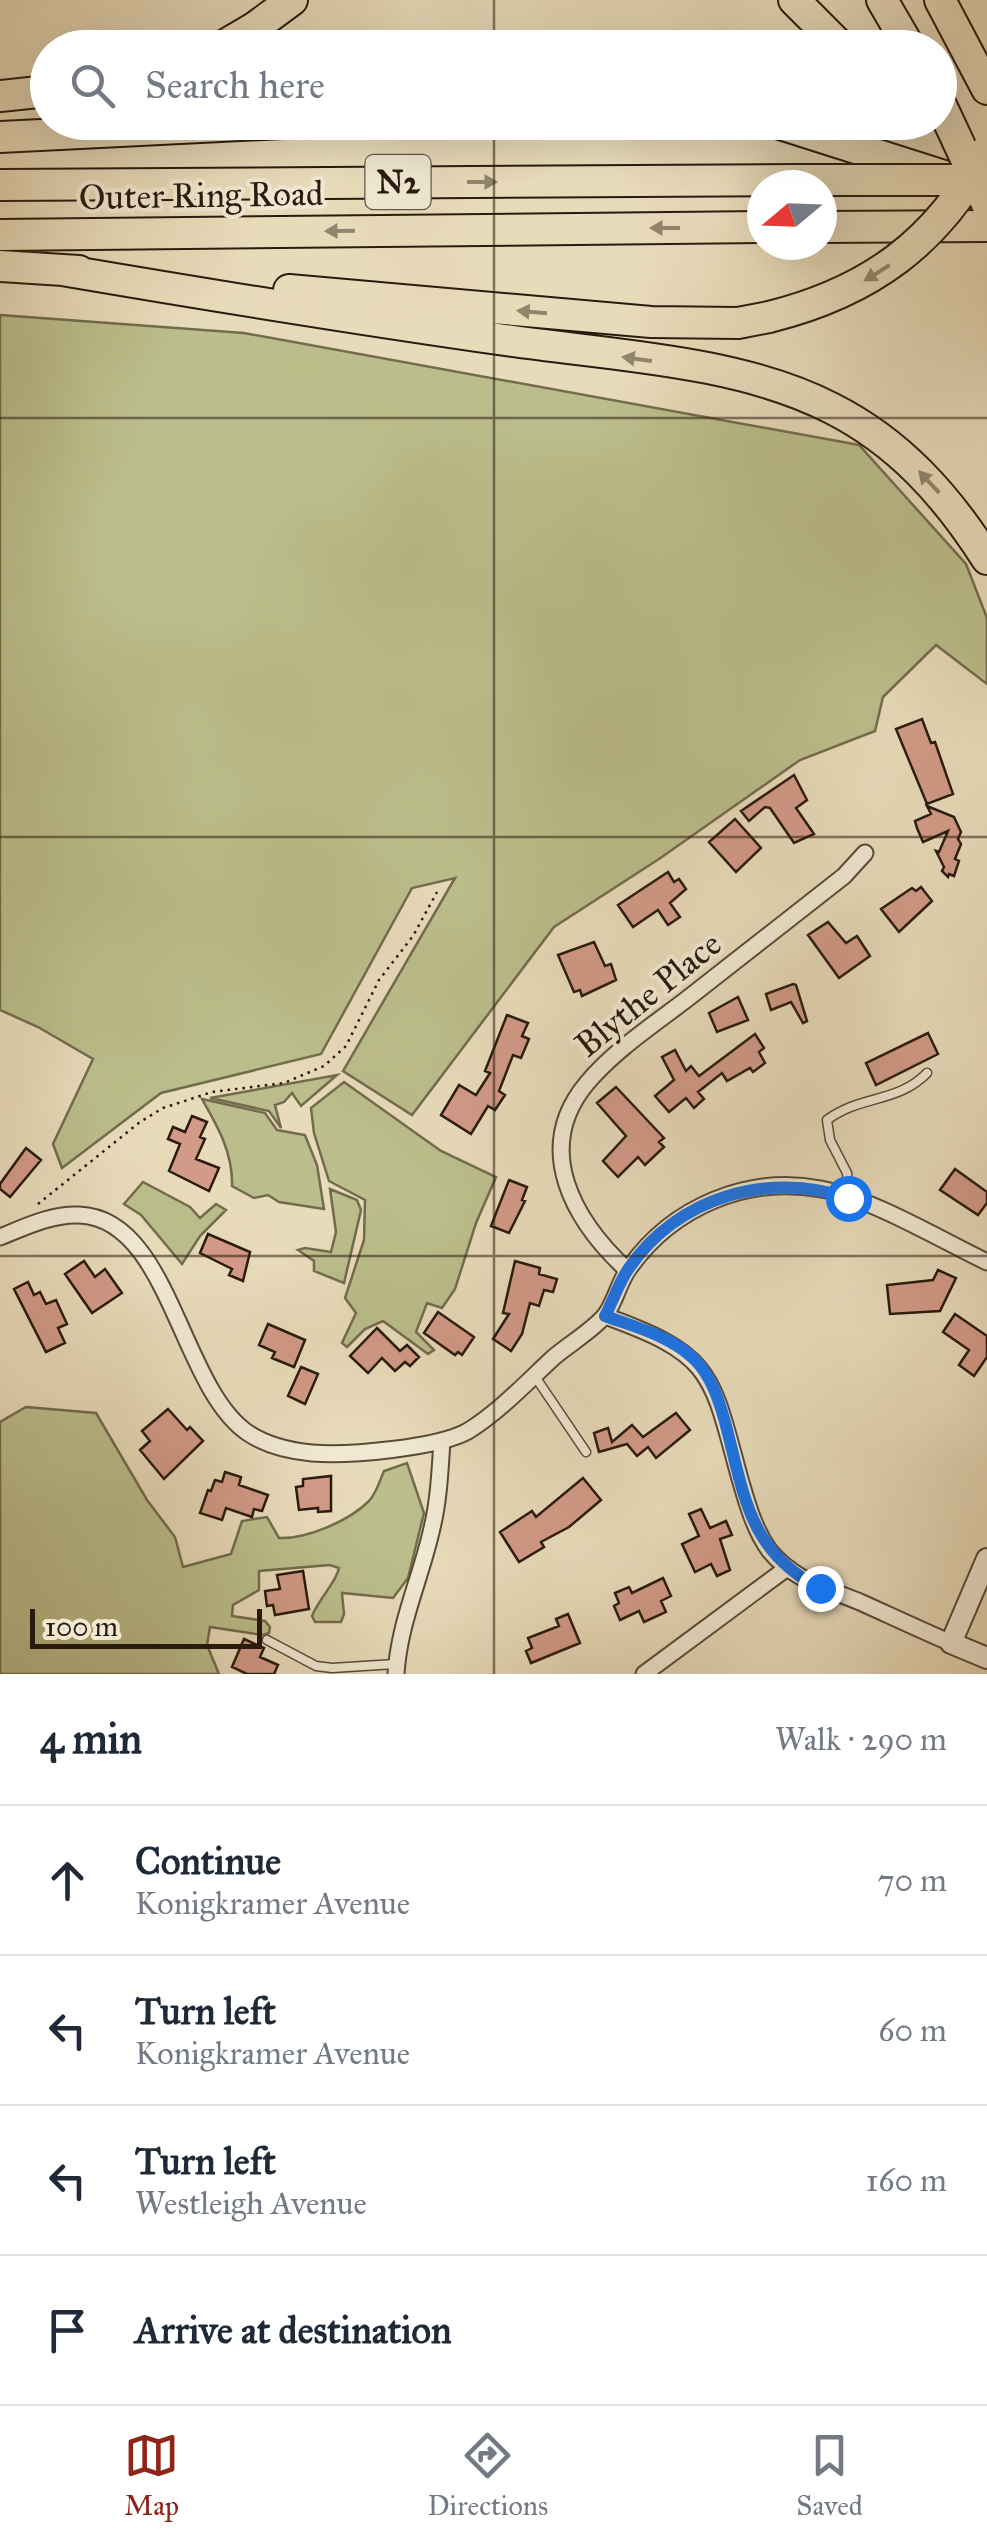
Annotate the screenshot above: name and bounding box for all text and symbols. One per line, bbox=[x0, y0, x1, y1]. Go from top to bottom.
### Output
search box bbox=[30, 30, 957, 140]
icon: search bbox=[65, 58, 120, 113]
text: Search here bbox=[145, 62, 325, 108]
road number: N2 bbox=[366, 155, 430, 209]
north arrow bbox=[747, 170, 837, 260]
street label: Outer Ring Road bbox=[78, 172, 324, 219]
one-way arrow bbox=[467, 174, 499, 190]
one-way arrow bbox=[648, 220, 680, 236]
one-way arrow bbox=[323, 224, 355, 240]
one-way arrow bbox=[863, 264, 891, 282]
one-way arrow bbox=[516, 303, 548, 319]
one-way arrow bbox=[620, 350, 652, 366]
one-way arrow bbox=[917, 470, 940, 494]
street label: Blythe Place bbox=[566, 922, 730, 1066]
route start bbox=[826, 1176, 872, 1222]
route end bbox=[798, 1566, 844, 1612]
scale bar bbox=[30, 1604, 262, 1648]
text: 100 m bbox=[45, 1609, 118, 1644]
text: 4 min bbox=[40, 1713, 142, 1765]
text: Walk · 290 m bbox=[775, 1720, 947, 1759]
text: Continue bbox=[135, 1838, 281, 1884]
icon: ahead bbox=[40, 1853, 95, 1908]
text: 70 m bbox=[878, 1861, 947, 1900]
text: Konigkramer Avenue bbox=[135, 1884, 410, 1923]
text: Turn left bbox=[135, 1988, 276, 2034]
icon: left bbox=[40, 2003, 95, 2058]
text: 60 m bbox=[878, 2011, 947, 2050]
text: Konigkramer Avenue bbox=[135, 2034, 410, 2073]
text: Turn left bbox=[135, 2138, 276, 2184]
icon: left bbox=[40, 2153, 95, 2208]
text: 160 m bbox=[866, 2161, 947, 2200]
text: Westleigh Avenue bbox=[135, 2184, 367, 2223]
icon: arrive bbox=[40, 2303, 95, 2358]
text: Arrive at destination bbox=[135, 2307, 452, 2353]
tab: Map bbox=[124, 2428, 179, 2523]
tab: Directions bbox=[427, 2428, 548, 2523]
tab: Saved bbox=[796, 2428, 863, 2523]

